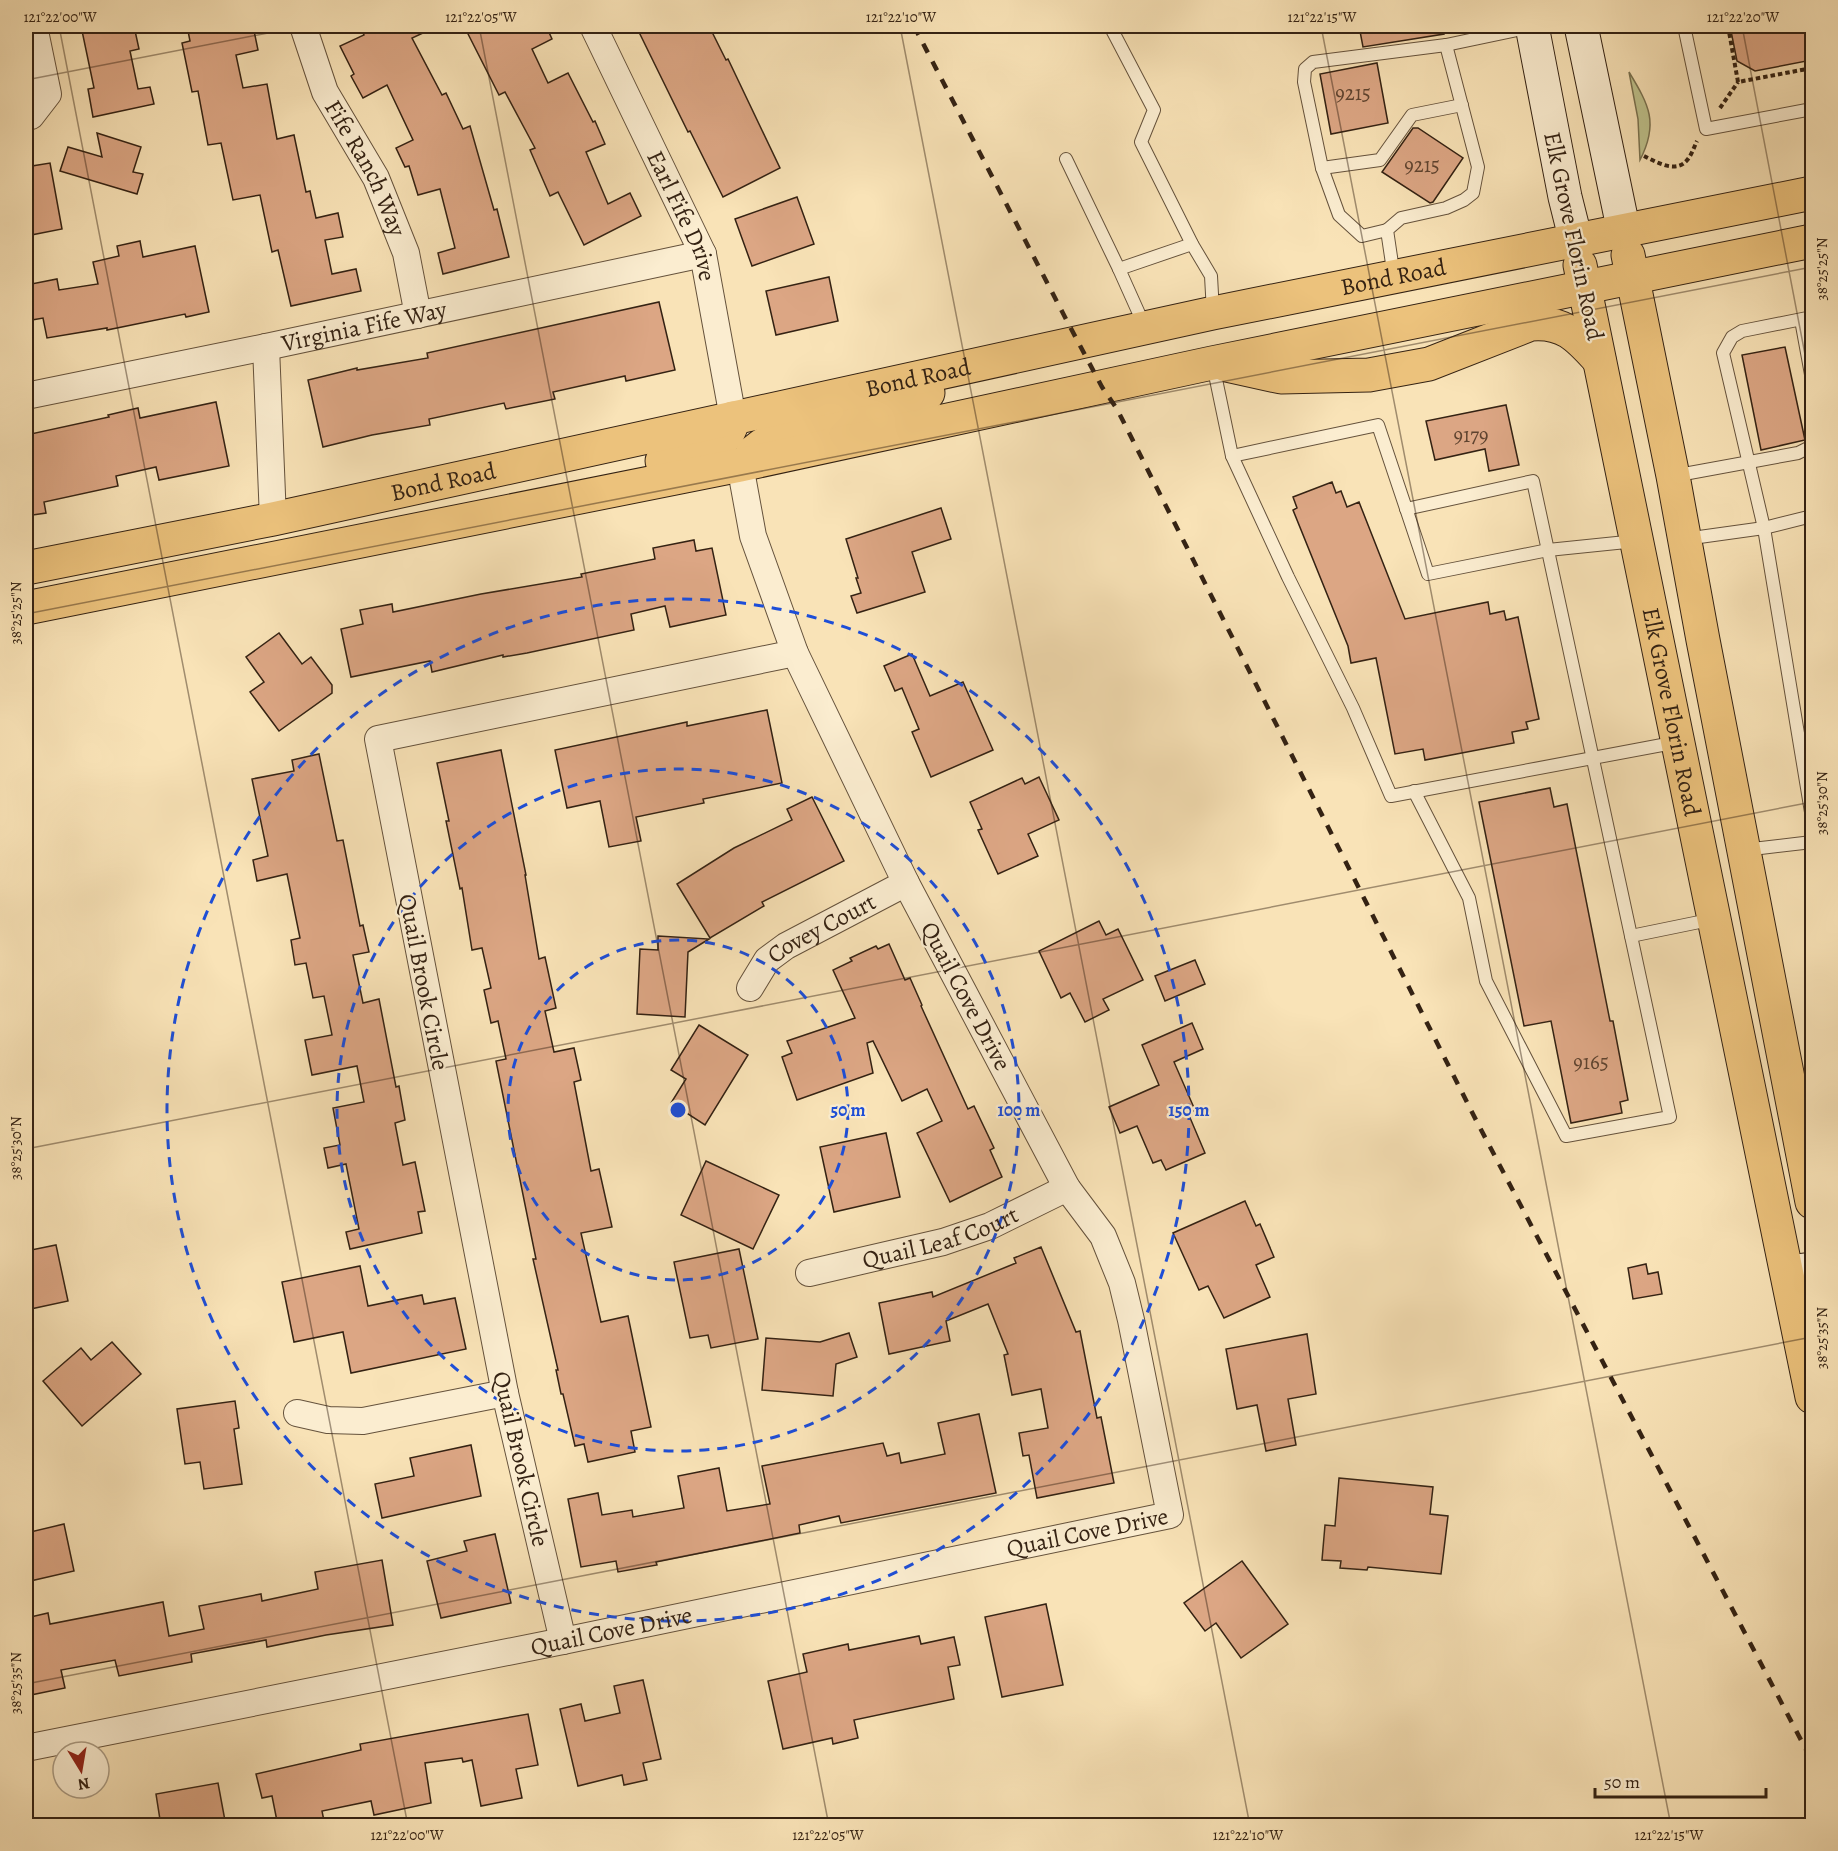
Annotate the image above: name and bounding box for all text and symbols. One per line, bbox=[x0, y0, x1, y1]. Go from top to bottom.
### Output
text: 121°22'00"W bbox=[23, 7, 97, 27]
text: 121°22'05"W bbox=[445, 7, 517, 27]
text: 121°22'10"W bbox=[866, 7, 936, 27]
text: 121°22'15"W bbox=[1288, 7, 1356, 27]
text: 121°22'20"W bbox=[1707, 7, 1779, 27]
house number: 9215 bbox=[1335, 79, 1371, 107]
street label: Fife Ranch Way bbox=[317, 94, 414, 241]
street label: Elk Grove Florin Road bbox=[1536, 129, 1612, 343]
street label: Earl Fife Drive bbox=[639, 145, 724, 283]
house number: 9215 bbox=[1404, 151, 1440, 179]
text: 38°25'25"N bbox=[1812, 237, 1832, 301]
street label: Bond Road bbox=[1338, 251, 1449, 303]
street label: Virginia Fife Way bbox=[277, 293, 450, 360]
street label: Bond Road bbox=[862, 351, 974, 405]
house number: 9179 bbox=[1453, 421, 1489, 449]
street label: Bond Road bbox=[388, 455, 499, 509]
text: 38°25'25"N bbox=[6, 581, 26, 645]
street label: Elk Grove Florin Road bbox=[1635, 604, 1709, 819]
text: 38°25'30"N bbox=[1812, 771, 1832, 835]
street label: Covey Court bbox=[760, 886, 881, 971]
street label: Quail Brook Circle bbox=[391, 891, 457, 1073]
street label: Quail Cove Drive bbox=[913, 916, 1019, 1076]
house number: 9165 bbox=[1573, 1048, 1609, 1076]
text: 50 m bbox=[831, 1098, 865, 1122]
text: 100 m bbox=[998, 1098, 1040, 1122]
text: 150 m bbox=[1168, 1098, 1210, 1122]
centre of rings bbox=[668, 1100, 688, 1120]
text: 38°25'30"N bbox=[6, 1116, 26, 1180]
street label: Quail Leaf Court bbox=[859, 1198, 1024, 1276]
text: 38°25'35"N bbox=[1812, 1307, 1832, 1369]
street label: Quail Brook Circle bbox=[485, 1368, 557, 1550]
street label: Quail Cove Drive bbox=[1004, 1500, 1171, 1565]
street label: Quail Cove Drive bbox=[528, 1599, 695, 1663]
text: 38°25'35"N bbox=[6, 1652, 26, 1714]
north arrow bbox=[51, 1740, 111, 1800]
scale bar bbox=[1595, 1761, 1766, 1799]
text: 50 m bbox=[1604, 1770, 1640, 1794]
text: N bbox=[76, 1772, 91, 1796]
text: 121°22'00"W bbox=[370, 1825, 444, 1845]
text: 121°22'05"W bbox=[792, 1825, 864, 1845]
text: 121°22'10"W bbox=[1213, 1825, 1283, 1845]
text: 121°22'15"W bbox=[1635, 1825, 1703, 1845]

